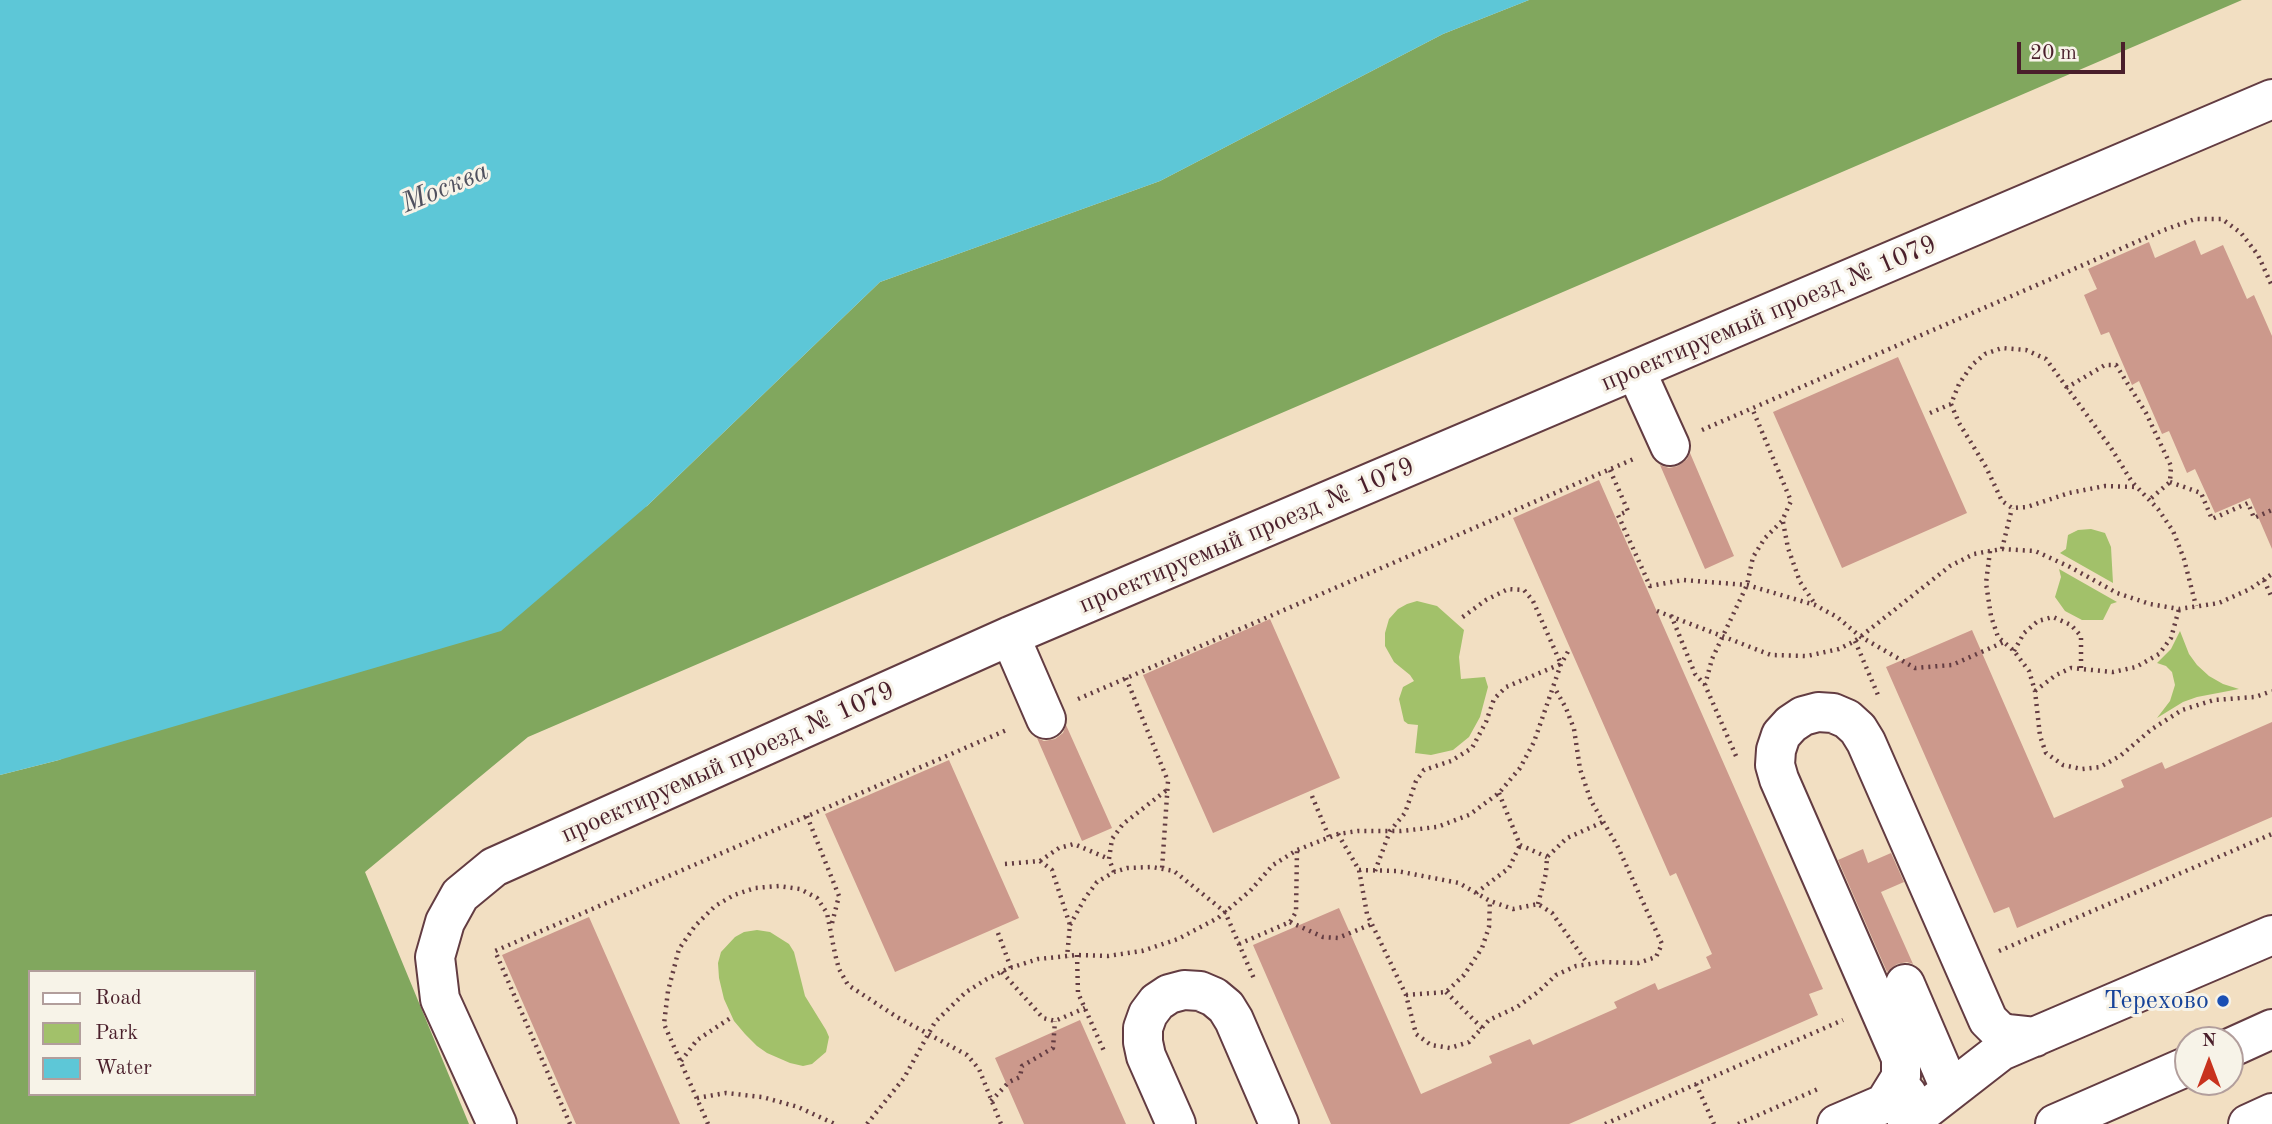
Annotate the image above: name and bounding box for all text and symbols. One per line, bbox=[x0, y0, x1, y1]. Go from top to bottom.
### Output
scale bar bbox=[2020, 28, 2128, 72]
text: 20 m bbox=[2030, 43, 2077, 64]
water label: Москва bbox=[396, 155, 494, 221]
street label: проектируемый проезд № 1079 bbox=[1596, 229, 1942, 399]
street label: проектируемый проезд № 1079 bbox=[1074, 451, 1420, 621]
street label: проектируемый проезд № 1079 bbox=[556, 675, 900, 851]
legend bbox=[28, 970, 256, 1096]
place label: Терехово bbox=[2104, 985, 2209, 1017]
text: Road bbox=[95, 988, 142, 1009]
marker: Терехово bbox=[2215, 993, 2231, 1009]
text: Park bbox=[95, 1023, 138, 1044]
north arrow bbox=[2174, 1026, 2244, 1096]
text: N bbox=[2202, 1032, 2216, 1051]
text: Water bbox=[95, 1058, 152, 1079]

